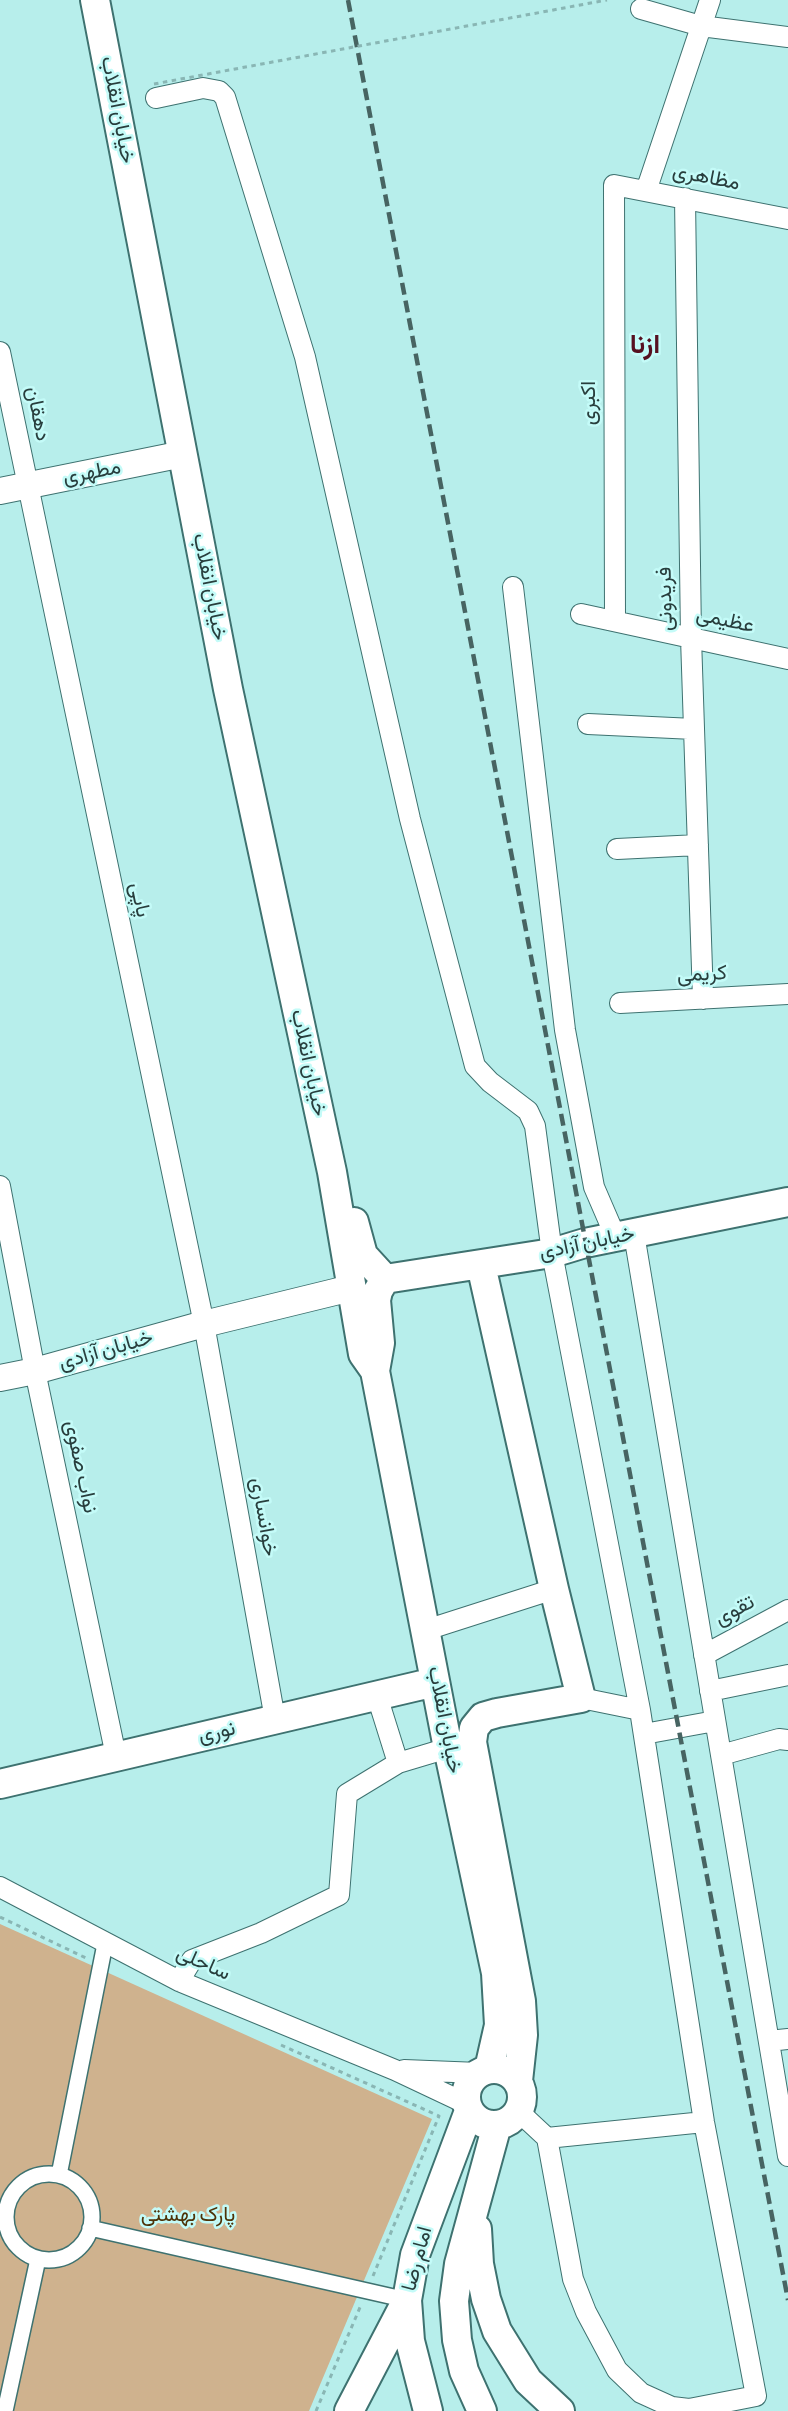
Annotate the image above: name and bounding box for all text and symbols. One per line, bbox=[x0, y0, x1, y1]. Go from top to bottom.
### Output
street label: خیابان انقلاب bbox=[94, 54, 140, 166]
street label: مظاهری bbox=[670, 159, 742, 197]
district label: ازنا bbox=[630, 330, 660, 362]
street label: اکبری bbox=[577, 381, 603, 425]
street label: دهقان bbox=[19, 385, 55, 443]
street label: مطهری bbox=[61, 455, 123, 491]
street label: خیابان انقلاب bbox=[186, 531, 232, 643]
street label: فریدونی bbox=[653, 567, 679, 631]
street label: عظیمی bbox=[694, 603, 756, 639]
street label: پاپی bbox=[123, 880, 155, 920]
street label: کریمی bbox=[676, 961, 728, 989]
street label: خیابان انقلاب bbox=[284, 1007, 332, 1119]
street label: خیابان آزادی bbox=[537, 1222, 637, 1266]
street label: خیابان آزادی bbox=[56, 1326, 156, 1376]
street label: نواب صفوی bbox=[58, 1418, 102, 1516]
street label: خوانساری bbox=[244, 1476, 282, 1558]
street label: تقوی bbox=[711, 1590, 759, 1632]
street label: خیابان انقلاب bbox=[421, 1664, 467, 1776]
street label: نوری bbox=[196, 1717, 238, 1749]
street label: ساحلی bbox=[172, 1941, 234, 1987]
park label: پارک بهشتی bbox=[141, 2203, 235, 2229]
street label: امام رضا bbox=[397, 2224, 439, 2294]

